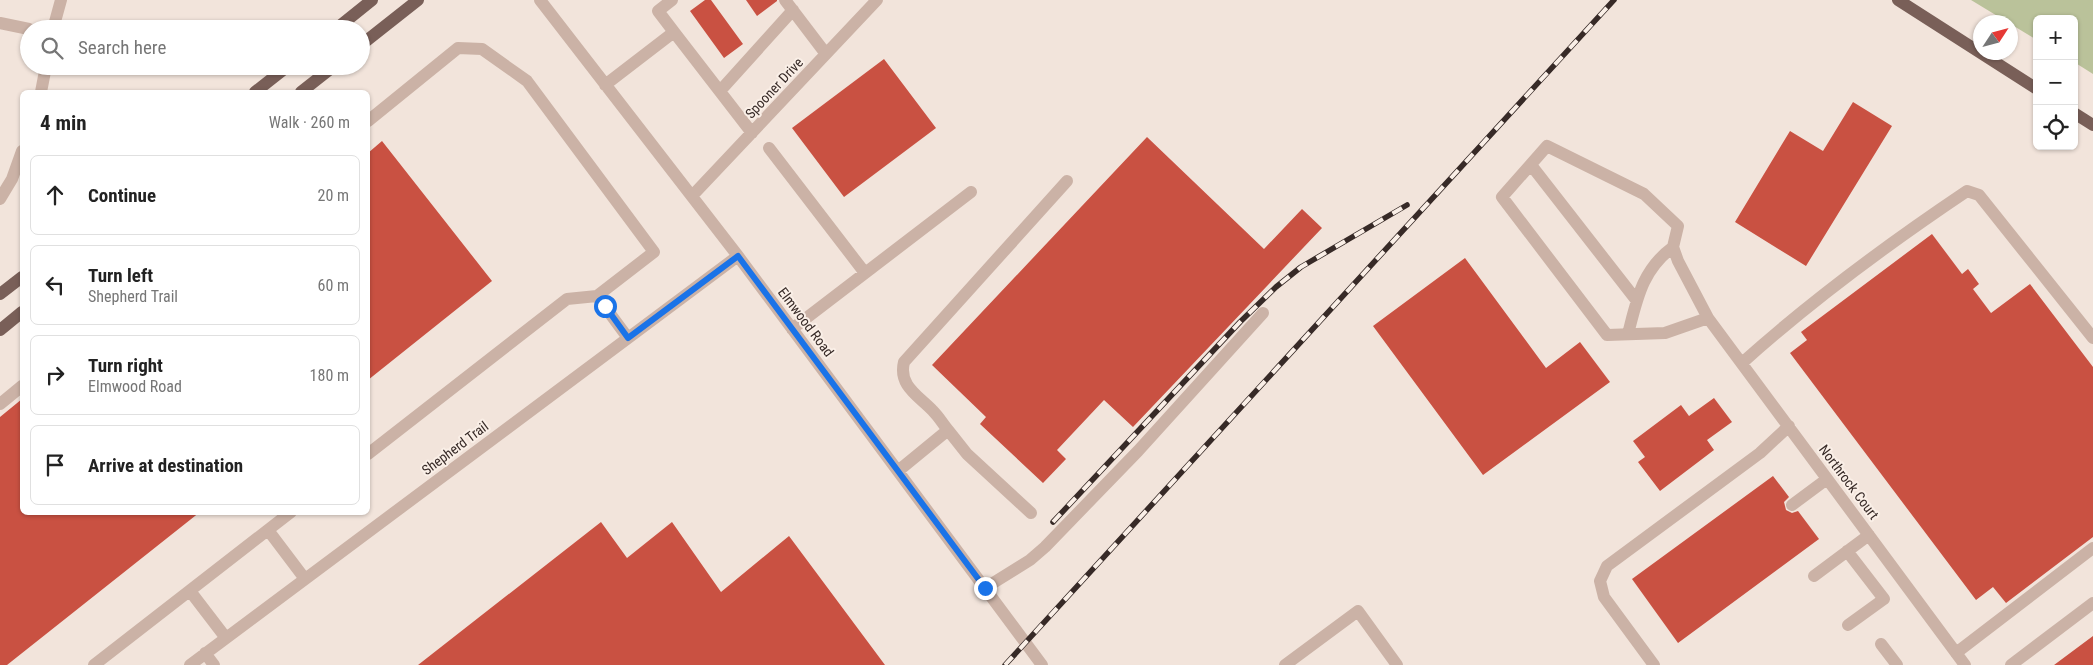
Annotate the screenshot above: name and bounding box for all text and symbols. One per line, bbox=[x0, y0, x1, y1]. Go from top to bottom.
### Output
north arrow bbox=[1973, 15, 2018, 60]
map controls bbox=[2033, 15, 2078, 150]
button: + bbox=[2033, 15, 2078, 60]
search box bbox=[20, 20, 370, 75]
icon: search bbox=[38, 34, 66, 62]
text: Search here bbox=[78, 36, 166, 59]
street label: Spooner Drive bbox=[742, 54, 806, 122]
button: − bbox=[2033, 60, 2078, 105]
button: locate bbox=[2033, 105, 2078, 150]
text: 4 min bbox=[40, 111, 87, 135]
text: Walk · 260 m bbox=[269, 113, 350, 132]
icon: ahead bbox=[41, 181, 69, 209]
text: Continue bbox=[88, 184, 156, 207]
text: 20 m bbox=[317, 186, 349, 205]
text: Turn left bbox=[88, 264, 153, 287]
icon: left bbox=[41, 271, 69, 299]
text: 60 m bbox=[317, 276, 349, 295]
street label: Elmwood Road bbox=[775, 284, 837, 360]
text: Shepherd Trail bbox=[88, 287, 178, 306]
route start bbox=[594, 295, 617, 318]
text: Turn right bbox=[88, 354, 163, 377]
icon: right bbox=[41, 361, 69, 389]
text: 180 m bbox=[310, 366, 349, 385]
text: Elmwood Road bbox=[88, 377, 182, 396]
street label: Shepherd Trail bbox=[419, 418, 491, 478]
street label: Northrock Court bbox=[1816, 442, 1882, 522]
icon: arrive bbox=[41, 451, 69, 479]
text: Arrive at destination bbox=[88, 454, 243, 477]
route end bbox=[974, 577, 997, 600]

